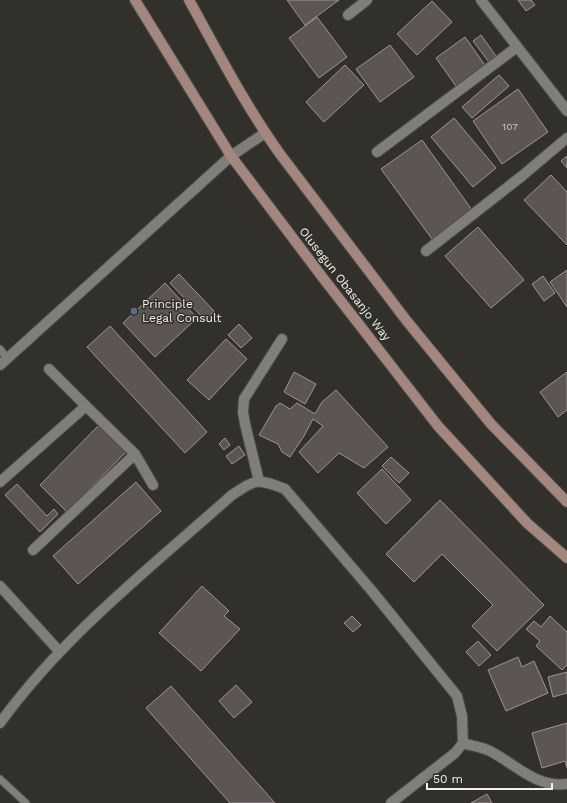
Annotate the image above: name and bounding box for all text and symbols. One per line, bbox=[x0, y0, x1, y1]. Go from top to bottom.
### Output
house number: 107 bbox=[502, 121, 518, 132]
street label: Olusegun Obasanjo Way bbox=[296, 224, 394, 344]
place label: Principle Legal Consult bbox=[142, 297, 222, 325]
marker: Principle Legal Consult bbox=[129, 306, 139, 316]
scale bar bbox=[427, 765, 552, 791]
text: 50 m bbox=[433, 772, 463, 786]

